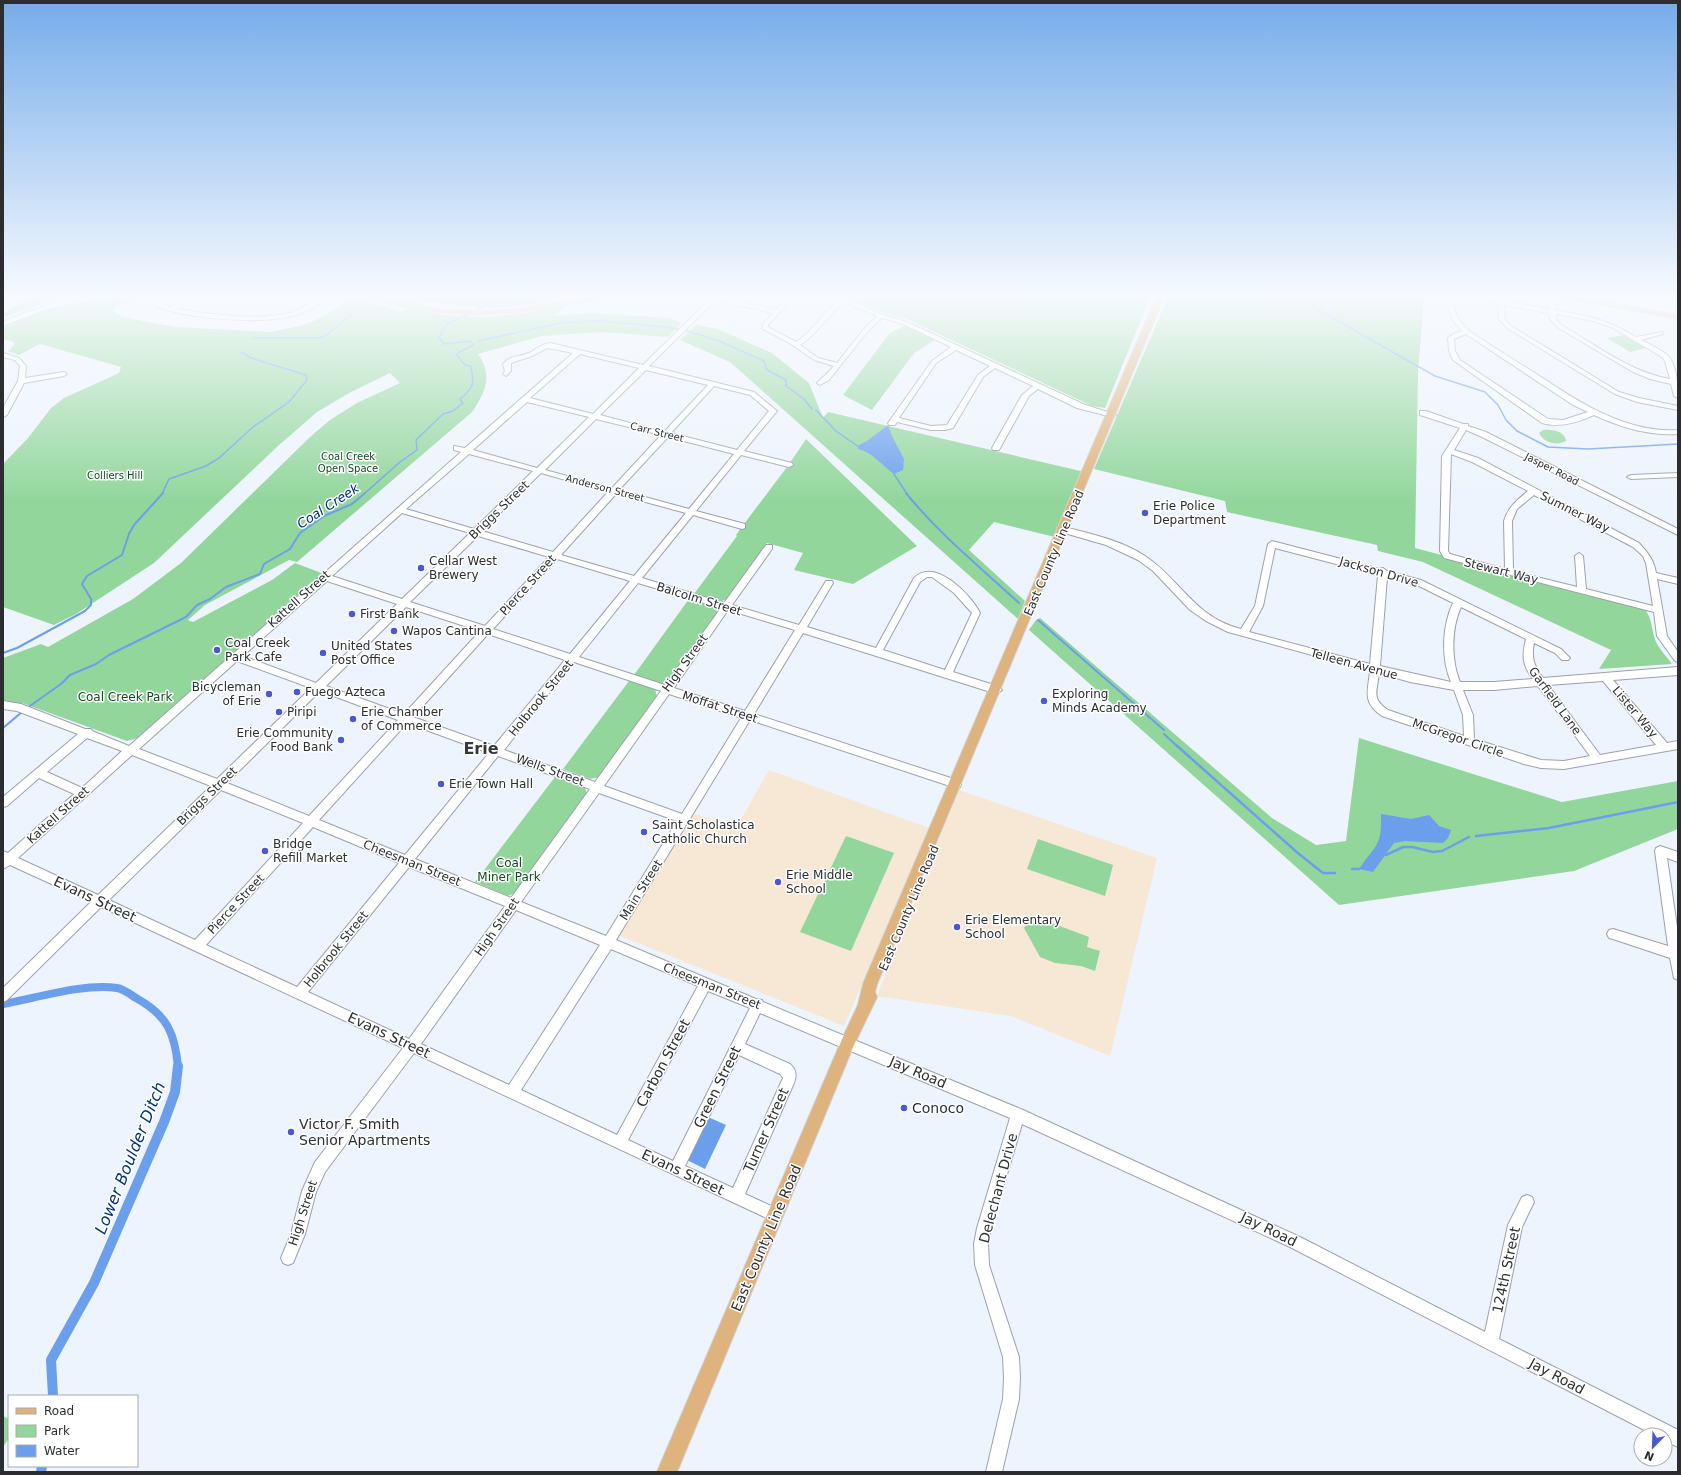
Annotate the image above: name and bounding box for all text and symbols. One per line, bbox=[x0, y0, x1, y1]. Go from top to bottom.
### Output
street label: Carr Street bbox=[629, 420, 685, 444]
street label: Jasper Road bbox=[1522, 450, 1581, 487]
park label: Coal Creek Open Space bbox=[318, 451, 378, 474]
park label: Colliers Hill bbox=[87, 470, 143, 481]
street label: Anderson Street bbox=[564, 472, 646, 504]
street label: Briggs Street bbox=[466, 478, 532, 542]
water label: Coal Creek bbox=[294, 480, 362, 532]
street label: East County Line Road bbox=[1021, 488, 1087, 618]
street label: Sumner Way bbox=[1538, 488, 1612, 536]
place label: Erie Police Department bbox=[1153, 499, 1226, 527]
marker: Erie Police Department bbox=[1140, 508, 1150, 518]
street label: Pierce Street bbox=[497, 552, 559, 618]
place label: Cellar West Brewery bbox=[429, 554, 497, 582]
street label: Jackson Drive bbox=[1337, 554, 1420, 590]
street label: Stewart Way bbox=[1462, 555, 1540, 587]
marker: Cellar West Brewery bbox=[416, 563, 426, 573]
street label: Kattell Street bbox=[265, 567, 333, 631]
street label: Balcolm Street bbox=[655, 579, 743, 619]
place label: First Bank bbox=[360, 607, 419, 621]
marker: First Bank bbox=[347, 609, 357, 619]
place label: Wapos Cantina bbox=[402, 624, 492, 638]
marker: Wapos Cantina bbox=[389, 626, 399, 636]
street label: High Street bbox=[659, 631, 711, 695]
place label: Coal Creek Park Cafe bbox=[225, 636, 290, 664]
place label: United States Post Office bbox=[331, 639, 412, 667]
marker: Coal Creek Park Cafe bbox=[212, 645, 222, 655]
street label: Telleen Avenue bbox=[1308, 645, 1399, 682]
marker: United States Post Office bbox=[318, 648, 328, 658]
street label: Holbrook Street bbox=[506, 657, 576, 739]
street label: Garfield Lane bbox=[1526, 664, 1584, 738]
place label: Bicycleman of Erie bbox=[192, 680, 261, 708]
street label: Lister Way bbox=[1609, 683, 1661, 741]
place label: Fuego Azteca bbox=[305, 685, 386, 699]
marker: Fuego Azteca bbox=[292, 687, 302, 697]
place label: Exploring Minds Academy bbox=[1052, 687, 1147, 715]
street label: Moffat Street bbox=[681, 688, 760, 726]
marker: Bicycleman of Erie bbox=[264, 689, 274, 699]
park label: Coal Creek Park bbox=[78, 690, 172, 704]
marker: Exploring Minds Academy bbox=[1039, 696, 1049, 706]
place label: Piripi bbox=[287, 705, 317, 719]
place label: Erie Chamber of Commerce bbox=[361, 705, 443, 733]
marker: Piripi bbox=[274, 707, 284, 717]
marker: Erie Chamber of Commerce bbox=[348, 714, 358, 724]
street label: McGregor Circle bbox=[1410, 716, 1506, 760]
place label: Erie Community Food Bank bbox=[237, 726, 333, 754]
marker: Erie Community Food Bank bbox=[336, 735, 346, 745]
district label: Erie bbox=[463, 739, 499, 758]
street label: Wells Street bbox=[514, 751, 586, 789]
street label: Briggs Street bbox=[174, 764, 240, 828]
place label: Erie Town Hall bbox=[449, 777, 533, 791]
marker: Erie Town Hall bbox=[436, 779, 446, 789]
street label: Kattell Street bbox=[24, 783, 92, 847]
place label: Saint Scholastica Catholic Church bbox=[652, 818, 755, 846]
marker: Saint Scholastica Catholic Church bbox=[639, 827, 649, 837]
place label: Bridge Refill Market bbox=[273, 837, 348, 865]
street label: Cheesman Street bbox=[361, 837, 463, 889]
street label: East County Line Road bbox=[876, 843, 942, 973]
marker: Bridge Refill Market bbox=[260, 846, 270, 856]
park label: Coal Miner Park bbox=[477, 856, 541, 884]
street label: Main Street bbox=[617, 857, 665, 923]
place label: Erie Middle School bbox=[786, 868, 853, 896]
street label: Pierce Street bbox=[205, 871, 267, 937]
street label: Evans Street bbox=[51, 873, 139, 925]
marker: Erie Middle School bbox=[773, 877, 783, 887]
street label: High Street bbox=[472, 895, 522, 959]
street label: Holbrook Street bbox=[301, 908, 371, 990]
place label: Erie Elementary School bbox=[965, 913, 1061, 941]
marker: Erie Elementary School bbox=[952, 922, 962, 932]
street label: Cheesman Street bbox=[661, 960, 763, 1012]
street label: Evans Street bbox=[345, 1009, 433, 1061]
street label: Carbon Street bbox=[633, 1016, 693, 1110]
street label: Green Street bbox=[690, 1043, 744, 1131]
street label: Jay Road bbox=[886, 1052, 949, 1091]
water label: Lower Boulder Ditch bbox=[91, 1079, 169, 1237]
street label: Turner Street bbox=[740, 1085, 792, 1176]
place label: Conoco bbox=[912, 1100, 964, 1116]
marker: Conoco bbox=[899, 1103, 909, 1113]
place label: Victor F. Smith Senior Apartments bbox=[299, 1116, 430, 1148]
marker: Victor F. Smith Senior Apartments bbox=[286, 1127, 296, 1137]
street label: Delechant Drive bbox=[976, 1131, 1020, 1245]
street label: Evans Street bbox=[639, 1146, 727, 1198]
street label: East County Line Road bbox=[728, 1162, 804, 1314]
street label: High Street bbox=[286, 1178, 320, 1247]
street label: Jay Road bbox=[1237, 1208, 1300, 1249]
street label: 124th Street bbox=[1489, 1225, 1523, 1315]
street label: Jay Road bbox=[1526, 1354, 1587, 1397]
legend bbox=[8, 1395, 138, 1467]
text: Road bbox=[44, 1404, 74, 1418]
text: Park bbox=[44, 1424, 70, 1438]
north arrow bbox=[1633, 1427, 1673, 1467]
text: Water bbox=[44, 1444, 80, 1458]
text: N bbox=[1643, 1448, 1656, 1464]

